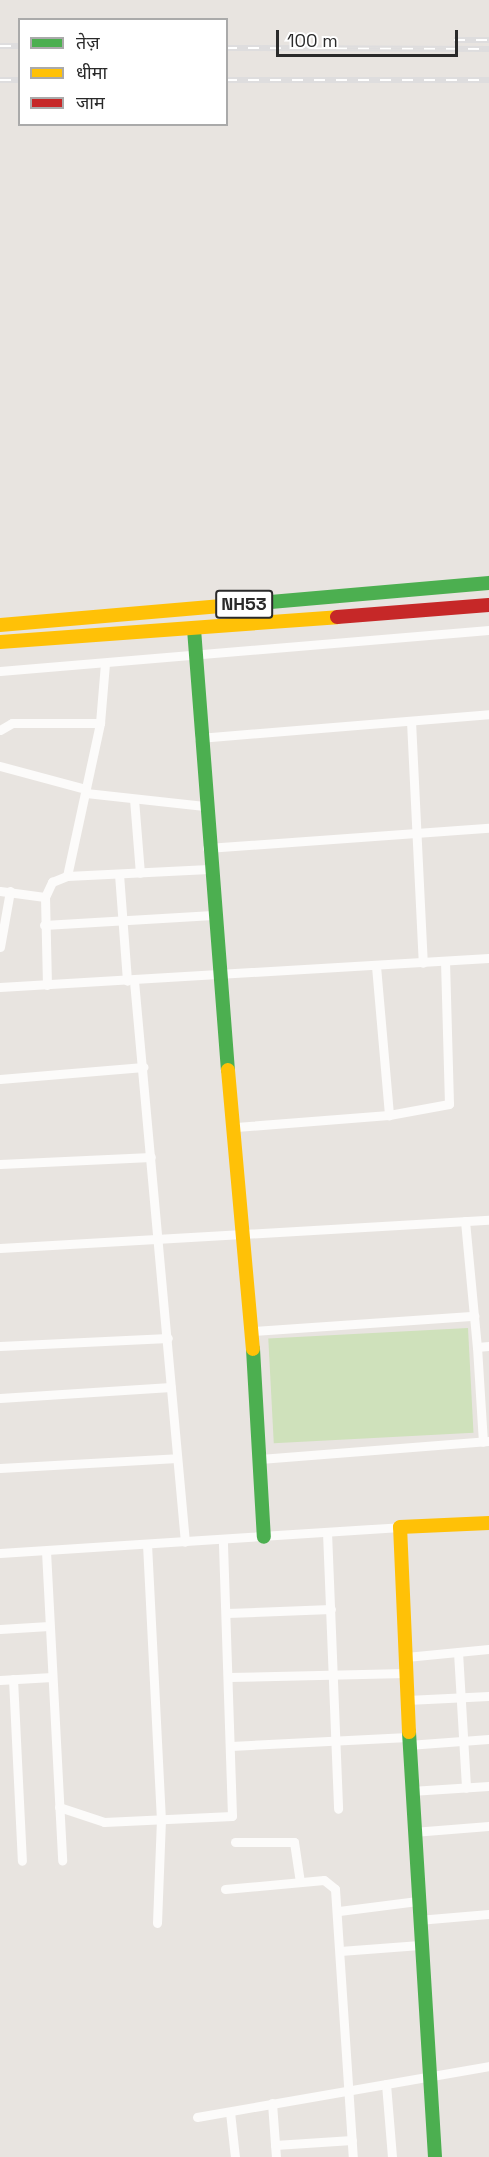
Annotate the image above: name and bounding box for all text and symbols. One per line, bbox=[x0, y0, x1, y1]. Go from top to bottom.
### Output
legend bbox=[18, 18, 228, 126]
scale bar bbox=[279, 18, 460, 56]
text: 100 m bbox=[287, 29, 338, 52]
text: तेज़ bbox=[76, 31, 100, 54]
text: धीमा bbox=[76, 61, 107, 84]
text: जाम bbox=[76, 91, 105, 114]
road number: NH53 bbox=[214, 589, 274, 619]

